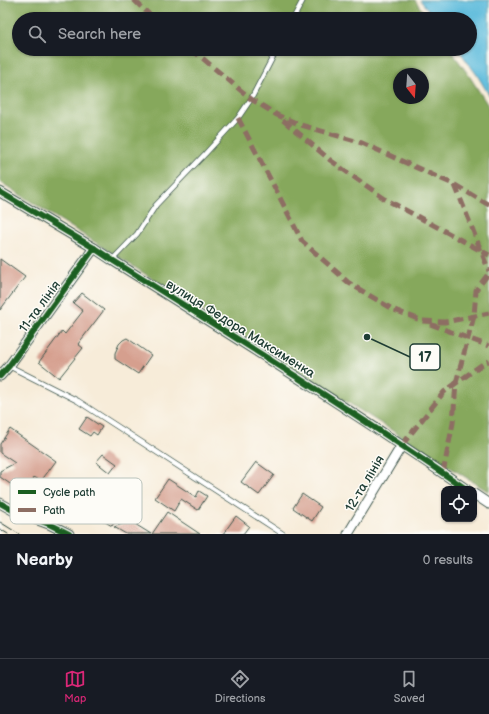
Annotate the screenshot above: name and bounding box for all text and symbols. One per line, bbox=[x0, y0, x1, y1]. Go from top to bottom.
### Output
search box bbox=[12, 12, 477, 56]
icon: search bbox=[26, 23, 48, 45]
text: Search here bbox=[58, 25, 141, 44]
north arrow bbox=[393, 68, 429, 104]
street label: вулиця Федора Максименка bbox=[163, 276, 318, 382]
street label: 11-та лінія bbox=[16, 278, 64, 336]
callout: 17 bbox=[410, 344, 440, 370]
text: 17 bbox=[418, 349, 432, 366]
street label: 12-та лінія bbox=[342, 452, 388, 515]
legend bbox=[10, 478, 142, 524]
text: Cycle path bbox=[43, 486, 95, 499]
map controls bbox=[441, 486, 477, 522]
button: locate bbox=[441, 486, 477, 522]
text: Path bbox=[43, 504, 65, 517]
text: Nearby bbox=[16, 550, 73, 570]
text: 0 results bbox=[423, 552, 473, 568]
tab: Map bbox=[64, 668, 86, 705]
tab: Directions bbox=[215, 668, 265, 705]
tab: Saved bbox=[394, 668, 425, 705]

